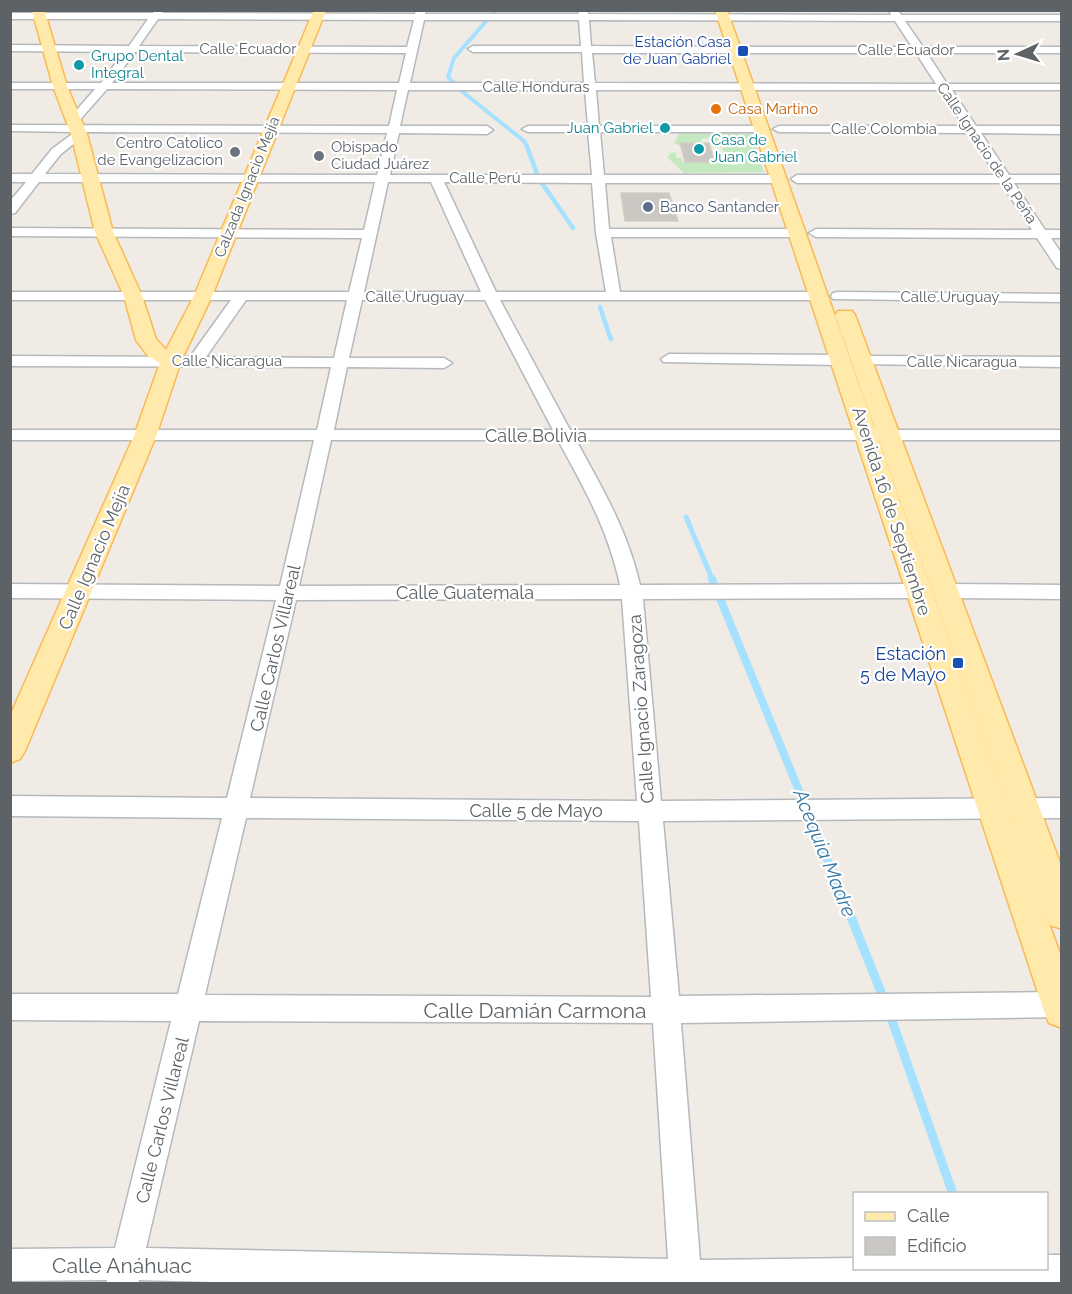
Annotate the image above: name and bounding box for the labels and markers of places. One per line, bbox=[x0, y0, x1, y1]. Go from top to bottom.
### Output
place label: Estación Casa de Juan Gabriel bbox=[623, 33, 732, 68]
marker: Estación Casa de Juan Gabriel bbox=[736, 44, 750, 58]
place label: Grupo Dental Integral bbox=[91, 47, 184, 82]
marker: Grupo Dental Integral bbox=[72, 58, 86, 72]
place label: Casa Martino bbox=[728, 100, 818, 118]
marker: Casa Martino bbox=[709, 102, 723, 116]
place label: Juan Gabriel bbox=[567, 119, 654, 137]
marker: Juan Gabriel bbox=[658, 121, 672, 135]
place label: Casa de Juan Gabriel bbox=[711, 131, 798, 166]
place label: Centro Catolico de Evangelizacion bbox=[97, 134, 223, 169]
place label: Obispado Ciudad Juárez bbox=[331, 138, 429, 173]
marker: Casa de Juan Gabriel bbox=[692, 142, 706, 156]
marker: Centro Catolico de Evangelizacion bbox=[228, 145, 242, 159]
marker: Obispado Ciudad Juárez bbox=[312, 149, 326, 163]
place label: Banco Santander bbox=[660, 198, 780, 216]
marker: Banco Santander bbox=[641, 200, 655, 214]
place label: Estación 5 de Mayo bbox=[860, 643, 946, 685]
marker: Estación 5 de Mayo bbox=[951, 656, 965, 670]

